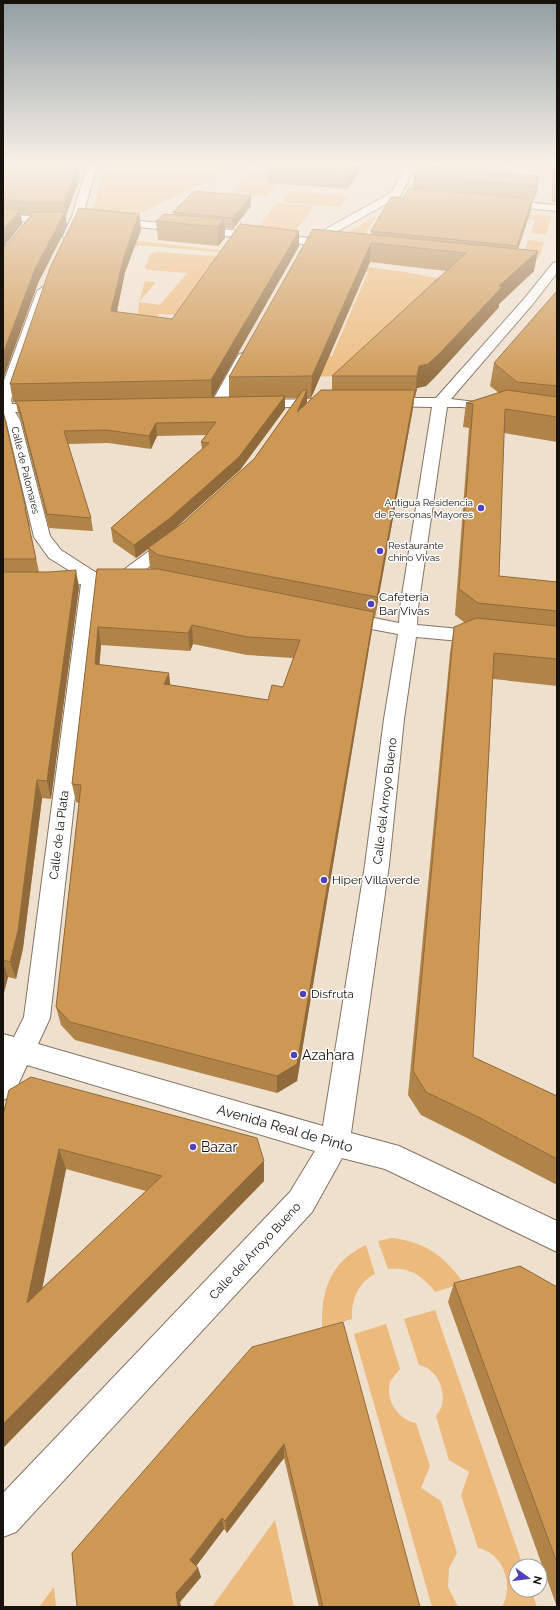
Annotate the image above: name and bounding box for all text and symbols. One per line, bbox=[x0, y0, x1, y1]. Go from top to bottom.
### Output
street label: Calle de Palomares bbox=[9, 425, 42, 515]
place label: Antigua Residencia de Personas Mayores bbox=[374, 497, 473, 520]
marker: Antigua Residencia de Personas Mayores bbox=[476, 503, 486, 513]
place label: Restaurante chino Vivas bbox=[388, 540, 444, 563]
marker: Restaurante chino Vivas bbox=[375, 546, 385, 556]
place label: Cafeteria Bar Vivas bbox=[379, 590, 430, 618]
marker: Cafeteria Bar Vivas bbox=[366, 599, 376, 609]
street label: Calle del Arroyo Bueno bbox=[370, 737, 400, 865]
street label: Calle de la Plata bbox=[47, 790, 71, 880]
place label: Hiper Villaverde bbox=[332, 873, 420, 887]
marker: Hiper Villaverde bbox=[319, 875, 329, 885]
place label: Disfruta bbox=[311, 987, 354, 1001]
marker: Disfruta bbox=[298, 989, 308, 999]
place label: Azahara bbox=[302, 1047, 354, 1063]
marker: Azahara bbox=[289, 1050, 299, 1060]
street label: Avenida Real de Pinto bbox=[215, 1101, 355, 1155]
place label: Bazar bbox=[201, 1139, 237, 1155]
marker: Bazar bbox=[188, 1142, 198, 1152]
street label: Calle del Arroyo Bueno bbox=[206, 1200, 304, 1302]
north arrow bbox=[508, 1558, 548, 1598]
text: N bbox=[530, 1575, 545, 1586]

